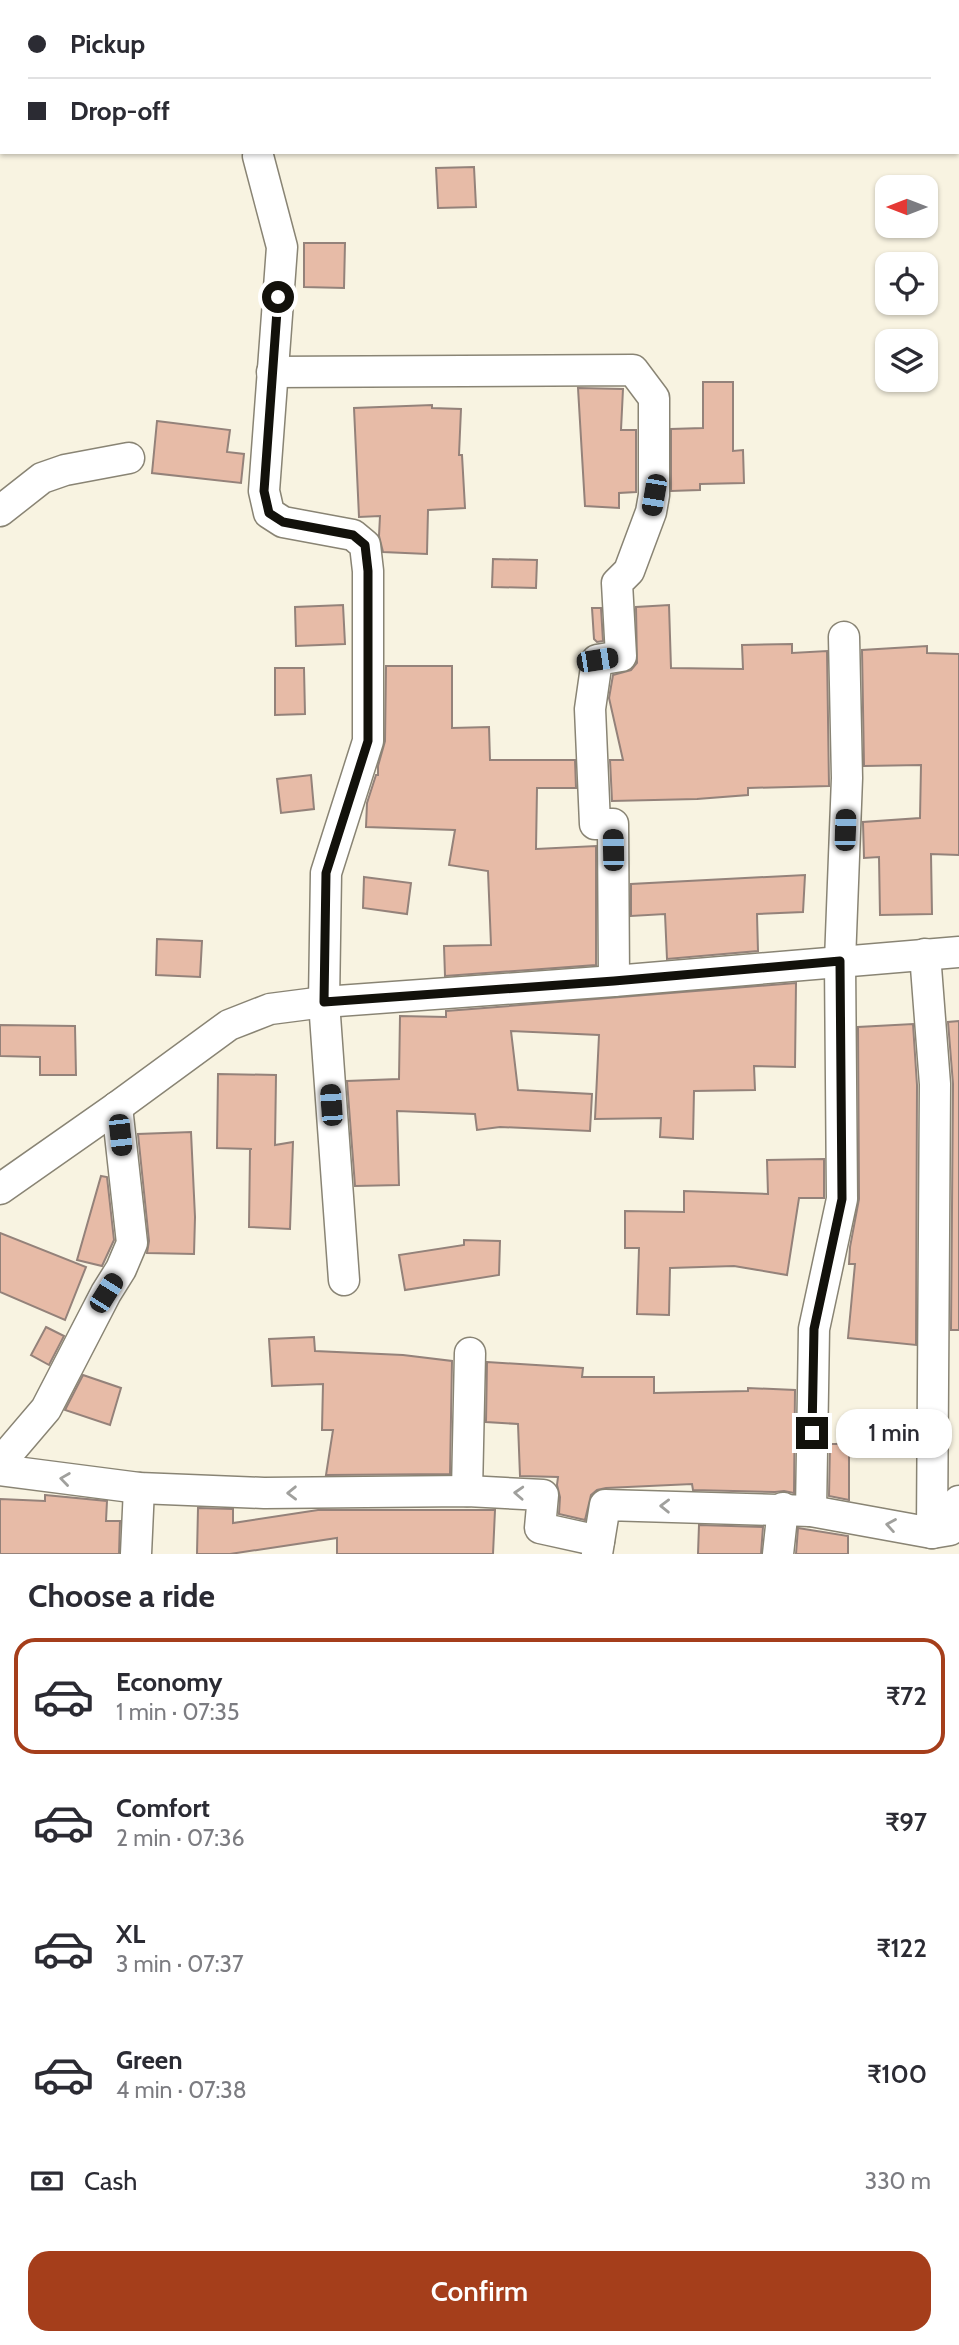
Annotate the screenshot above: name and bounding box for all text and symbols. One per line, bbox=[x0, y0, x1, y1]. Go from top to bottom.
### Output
text: Pickup bbox=[70, 28, 145, 60]
text: Drop-off bbox=[70, 95, 170, 127]
north arrow bbox=[875, 175, 938, 238]
map controls bbox=[875, 175, 938, 392]
button: locate bbox=[875, 252, 938, 315]
route start bbox=[262, 281, 294, 313]
button: layers bbox=[875, 329, 938, 392]
car bbox=[641, 472, 668, 518]
car bbox=[575, 646, 620, 674]
car bbox=[834, 809, 857, 851]
car bbox=[603, 829, 624, 871]
car bbox=[320, 1083, 343, 1127]
car bbox=[108, 1113, 133, 1157]
car bbox=[86, 1270, 127, 1316]
callout: 1 min bbox=[836, 1408, 952, 1458]
route end bbox=[796, 1417, 828, 1449]
text: 1 min bbox=[868, 1419, 920, 1447]
one-way arrow bbox=[59, 1471, 71, 1486]
one-way arrow bbox=[286, 1485, 297, 1501]
one-way arrow bbox=[514, 1486, 525, 1501]
one-way arrow bbox=[659, 1498, 670, 1514]
one-way arrow bbox=[885, 1519, 897, 1534]
text: Choose a ride bbox=[28, 1576, 215, 1615]
icon: car bbox=[32, 1665, 95, 1728]
text: Economy bbox=[116, 1666, 222, 1698]
text: ₹72 bbox=[886, 1680, 927, 1712]
text: 1 min · 07:35 bbox=[116, 1698, 239, 1726]
icon: car bbox=[32, 1791, 95, 1854]
text: Comfort bbox=[116, 1792, 210, 1824]
text: ₹97 bbox=[885, 1806, 927, 1838]
text: 2 min · 07:36 bbox=[116, 1824, 245, 1852]
icon: car bbox=[32, 1917, 95, 1980]
text: XL bbox=[116, 1918, 145, 1950]
text: ₹122 bbox=[876, 1932, 927, 1964]
text: 3 min · 07:37 bbox=[116, 1950, 244, 1978]
icon: car bbox=[32, 2043, 95, 2106]
text: Green bbox=[116, 2044, 183, 2076]
text: ₹100 bbox=[867, 2058, 927, 2090]
text: 4 min · 07:38 bbox=[116, 2076, 247, 2104]
icon: cash bbox=[28, 2162, 66, 2200]
text: Cash bbox=[84, 2165, 137, 2197]
text: 330 m bbox=[865, 2167, 931, 2195]
button: Confirm bbox=[28, 2251, 931, 2331]

